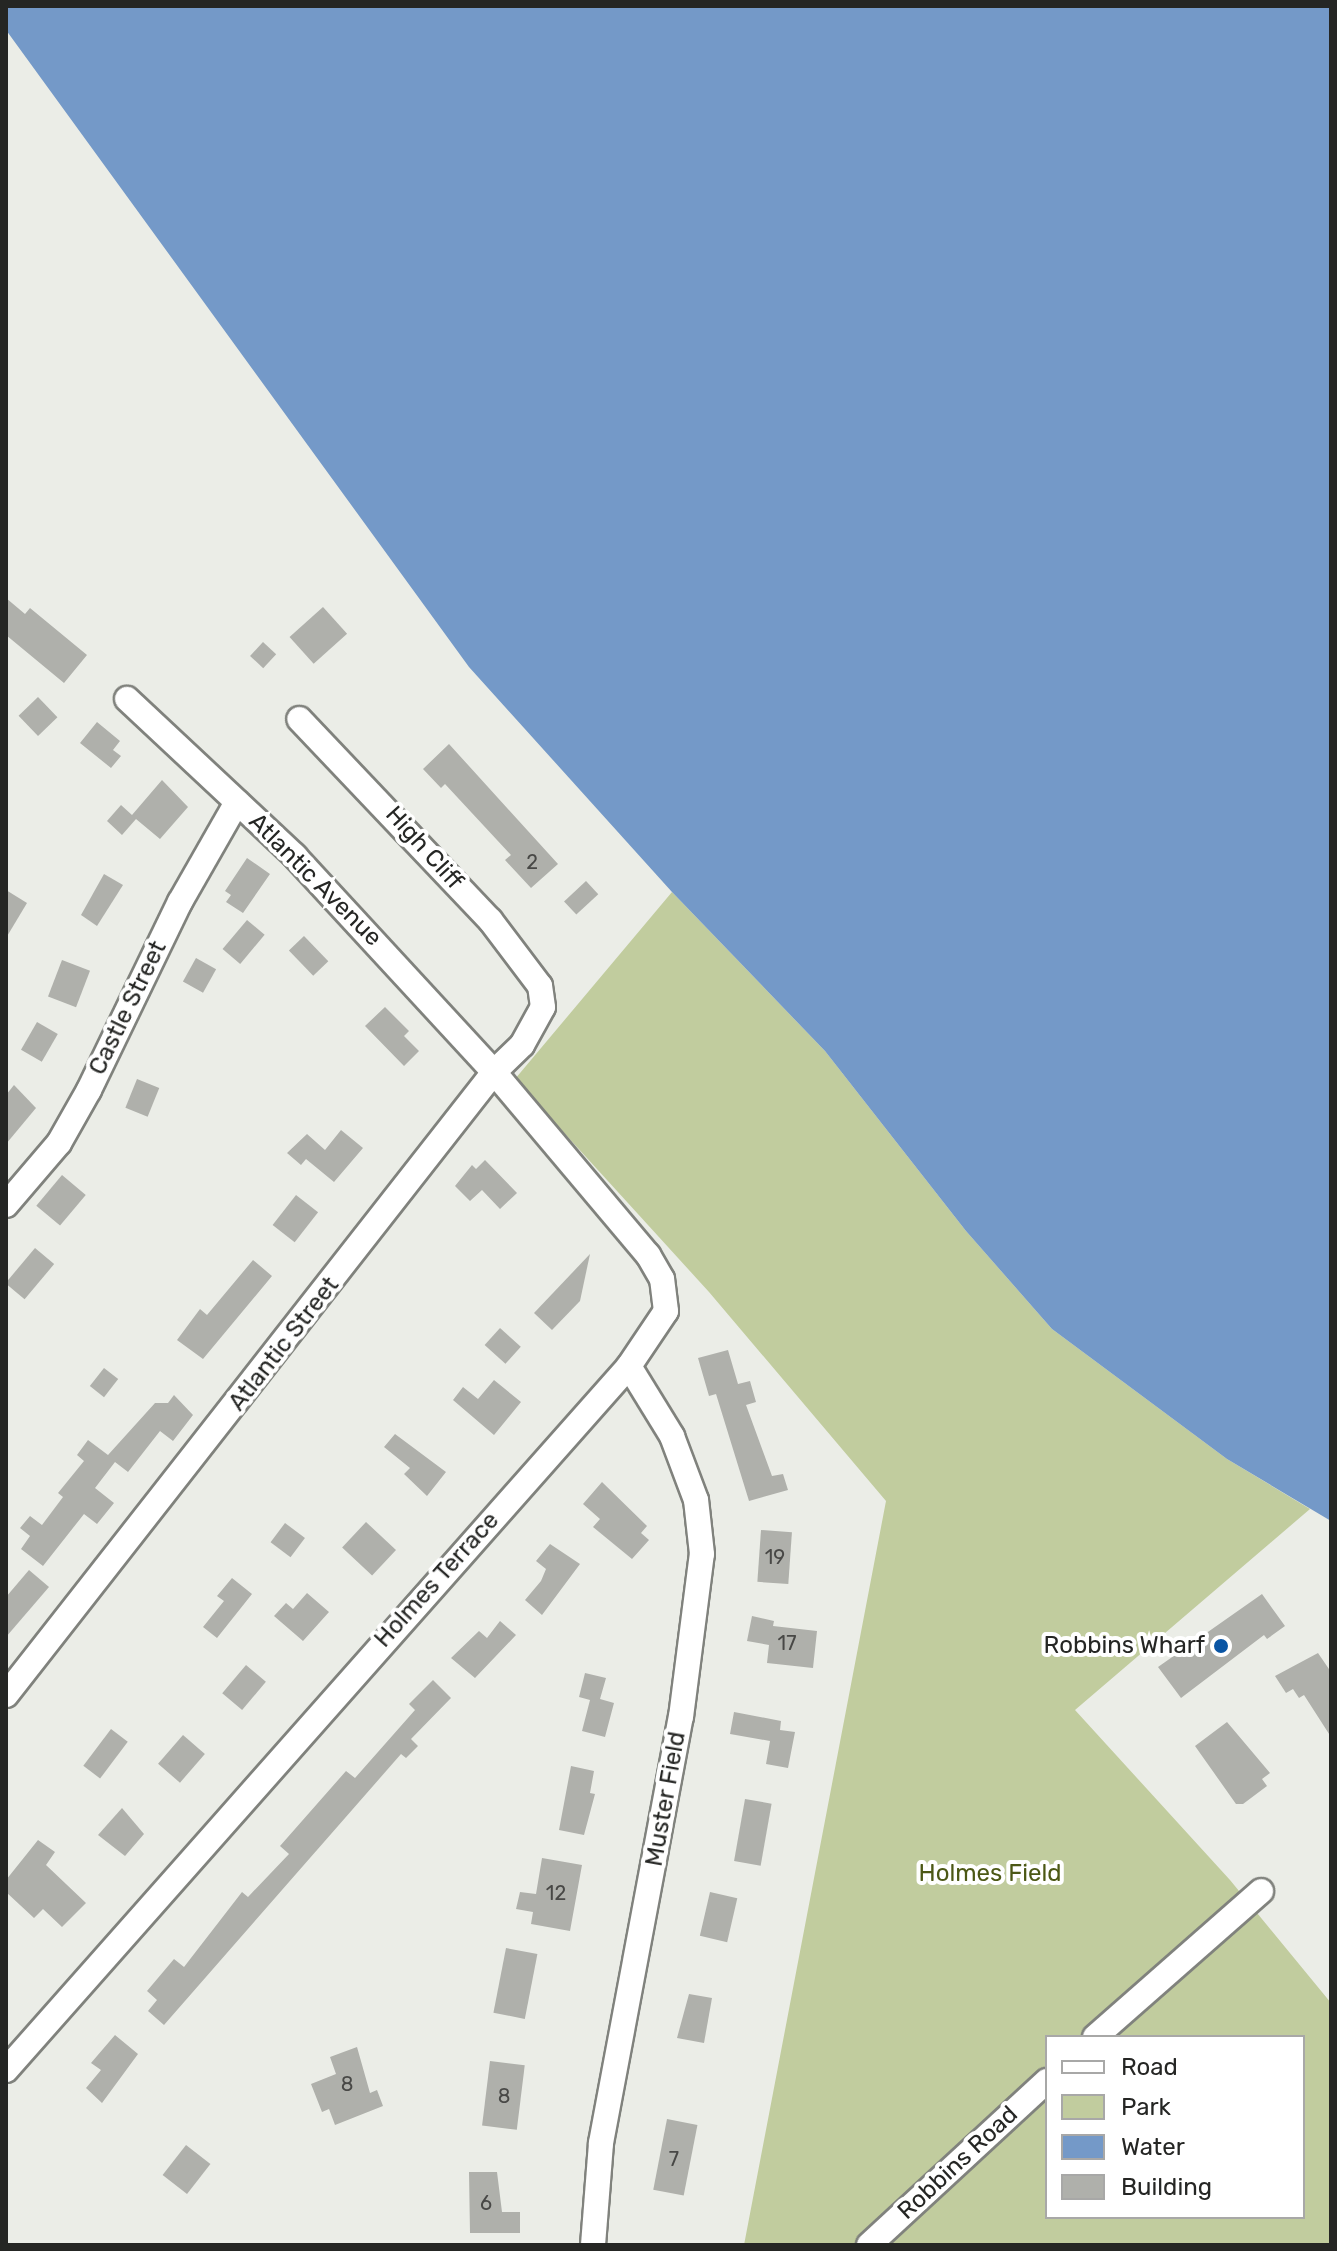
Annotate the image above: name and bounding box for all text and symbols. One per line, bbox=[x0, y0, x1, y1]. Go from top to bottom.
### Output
street label: High Cliff bbox=[379, 800, 469, 896]
street label: Atlantic Avenue bbox=[242, 807, 388, 953]
house number: 2 bbox=[526, 850, 538, 874]
street label: Castle Street bbox=[83, 936, 173, 1080]
street label: Atlantic Street bbox=[223, 1271, 345, 1417]
street label: Holmes Terrace bbox=[369, 1506, 505, 1654]
house number: 19 bbox=[765, 1545, 785, 1569]
house number: 17 bbox=[778, 1631, 796, 1655]
place label: Robbins Wharf bbox=[1043, 1632, 1205, 1660]
marker: Robbins Wharf bbox=[1212, 1637, 1230, 1655]
street label: Muster Field bbox=[640, 1729, 692, 1869]
park label: Holmes Field bbox=[918, 1860, 1062, 1888]
house number: 12 bbox=[546, 1881, 566, 1905]
legend bbox=[1045, 2035, 1305, 2219]
text: Road bbox=[1121, 2053, 1178, 2081]
house number: 8 bbox=[341, 2072, 353, 2096]
house number: 8 bbox=[498, 2084, 510, 2108]
text: Park bbox=[1121, 2093, 1171, 2121]
street label: Robbins Road bbox=[892, 2100, 1024, 2226]
text: Water bbox=[1121, 2133, 1185, 2161]
house number: 7 bbox=[669, 2147, 679, 2171]
text: Building bbox=[1121, 2173, 1212, 2201]
house number: 6 bbox=[480, 2191, 492, 2215]

